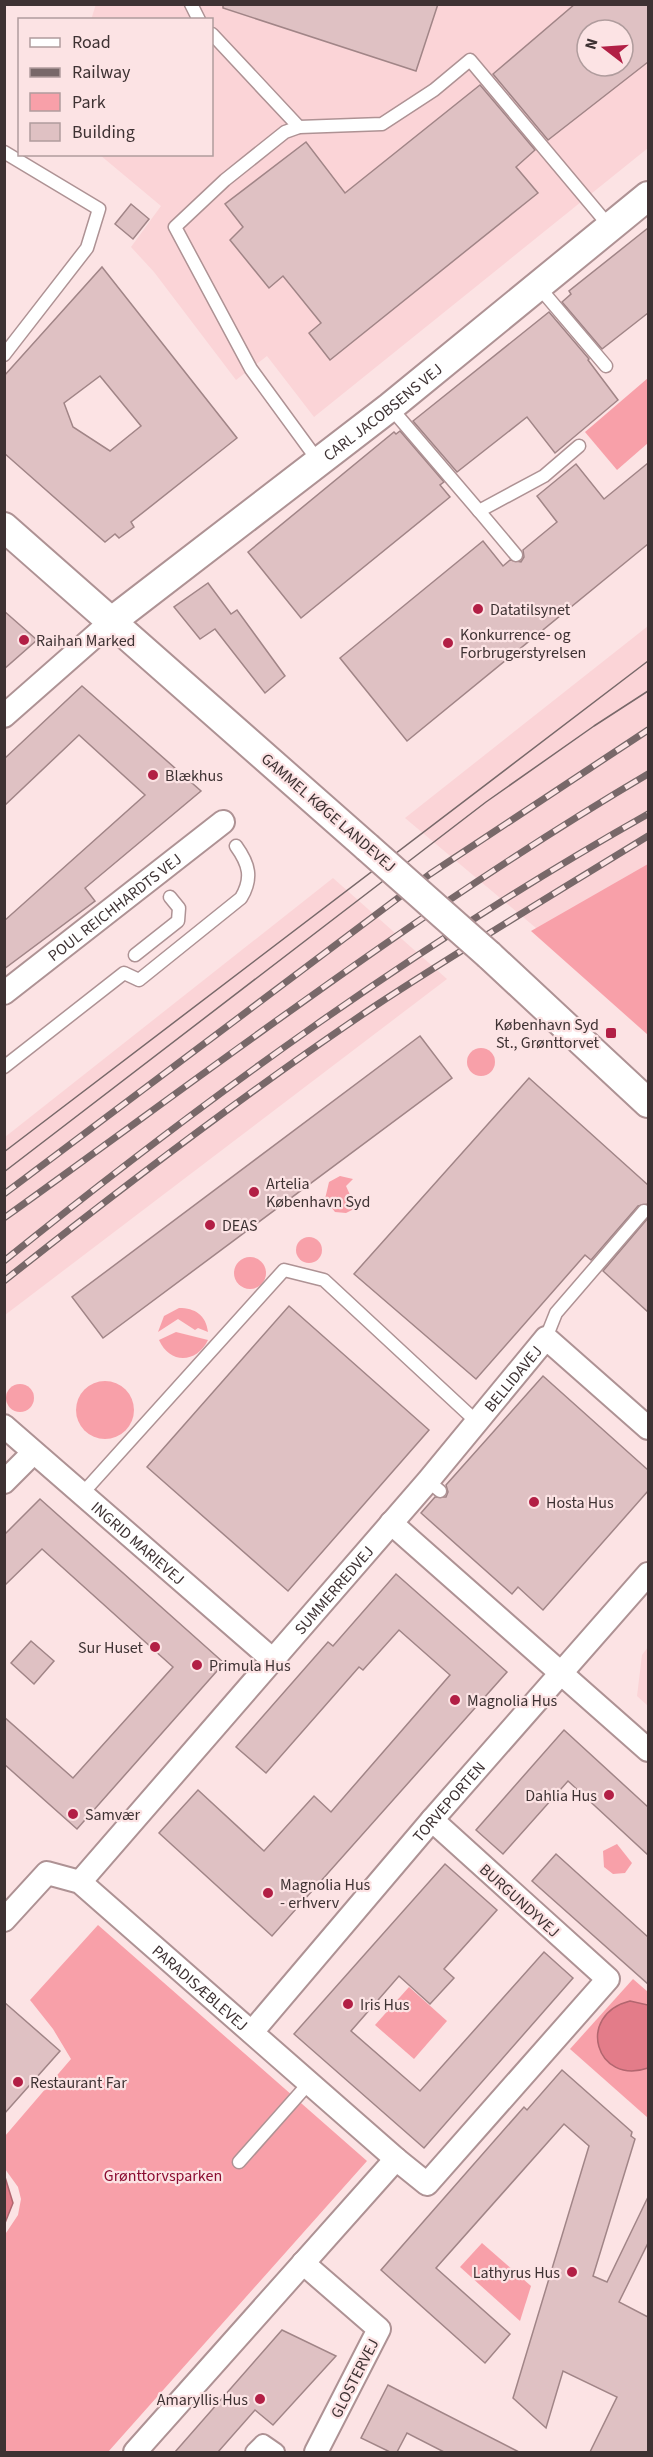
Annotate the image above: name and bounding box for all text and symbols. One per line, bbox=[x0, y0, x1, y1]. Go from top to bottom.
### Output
legend bbox=[18, 18, 213, 156]
north arrow bbox=[575, 18, 635, 78]
text: Road bbox=[72, 30, 111, 55]
text: N bbox=[580, 36, 604, 52]
text: Railway bbox=[72, 60, 131, 85]
text: Park bbox=[72, 90, 106, 115]
text: Building bbox=[72, 120, 135, 145]
street label: CARL JACOBSENS VEJ bbox=[319, 359, 447, 466]
place label: Datatilsynet bbox=[490, 599, 571, 621]
marker: Datatilsynet bbox=[471, 602, 485, 616]
place label: Konkurrence- og Forbrugerstyrelsen bbox=[460, 624, 586, 664]
place label: Raihan Marked bbox=[36, 630, 135, 652]
marker: Raihan Marked bbox=[17, 633, 31, 647]
marker: Konkurrence- og Forbrugerstyrelsen bbox=[441, 636, 455, 650]
street label: GAMMEL KØGE LANDEVEJ bbox=[256, 748, 400, 877]
place label: Blækhus bbox=[165, 765, 223, 787]
marker: Blækhus bbox=[146, 768, 160, 782]
street label: POUL REICHHARDTS VEJ bbox=[44, 848, 186, 967]
place label: København Syd St., Grønttorvet bbox=[495, 1014, 600, 1054]
marker: København Syd St., Grønttorvet bbox=[604, 1026, 618, 1040]
place label: Artelia København Syd bbox=[266, 1173, 370, 1213]
marker: Artelia København Syd bbox=[247, 1185, 261, 1199]
place label: DEAS bbox=[222, 1215, 258, 1237]
marker: DEAS bbox=[203, 1218, 217, 1232]
street label: BELLIDAVEJ bbox=[479, 1341, 547, 1417]
place label: Hosta Hus bbox=[546, 1492, 614, 1514]
marker: Hosta Hus bbox=[527, 1495, 541, 1509]
street label: INGRID MARIEVEJ bbox=[86, 1497, 189, 1590]
street label: SUMMERREDVEJ bbox=[290, 1541, 379, 1640]
place label: Sur Huset bbox=[78, 1637, 144, 1659]
marker: Sur Huset bbox=[148, 1640, 162, 1654]
place label: Primula Hus bbox=[209, 1655, 291, 1677]
marker: Primula Hus bbox=[190, 1658, 204, 1672]
place label: Magnolia Hus bbox=[467, 1690, 558, 1712]
marker: Magnolia Hus bbox=[448, 1693, 462, 1707]
street label: TORVEPORTEN bbox=[408, 1757, 491, 1847]
place label: Dahlia Hus bbox=[525, 1785, 597, 1807]
marker: Dahlia Hus bbox=[602, 1788, 616, 1802]
place label: Samvær bbox=[85, 1804, 140, 1826]
marker: Samvær bbox=[66, 1807, 80, 1821]
street label: BURGUNDYVEJ bbox=[474, 1859, 564, 1943]
place label: Magnolia Hus - erhverv bbox=[280, 1874, 371, 1914]
marker: Magnolia Hus - erhverv bbox=[261, 1886, 275, 1900]
street label: PARADISÆBLEVEJ bbox=[147, 1940, 252, 2036]
place label: Iris Hus bbox=[360, 1994, 410, 2016]
marker: Iris Hus bbox=[341, 1997, 355, 2011]
place label: Restaurant Far bbox=[30, 2072, 127, 2094]
marker: Restaurant Far bbox=[11, 2075, 25, 2089]
park label: Grønttorvsparken bbox=[104, 2165, 222, 2187]
place label: Lathyrus Hus bbox=[473, 2262, 560, 2284]
marker: Lathyrus Hus bbox=[565, 2265, 579, 2279]
street label: GLOSTERVEJ bbox=[325, 2335, 384, 2422]
place label: Amaryllis Hus bbox=[157, 2389, 248, 2411]
marker: Amaryllis Hus bbox=[253, 2392, 267, 2406]

